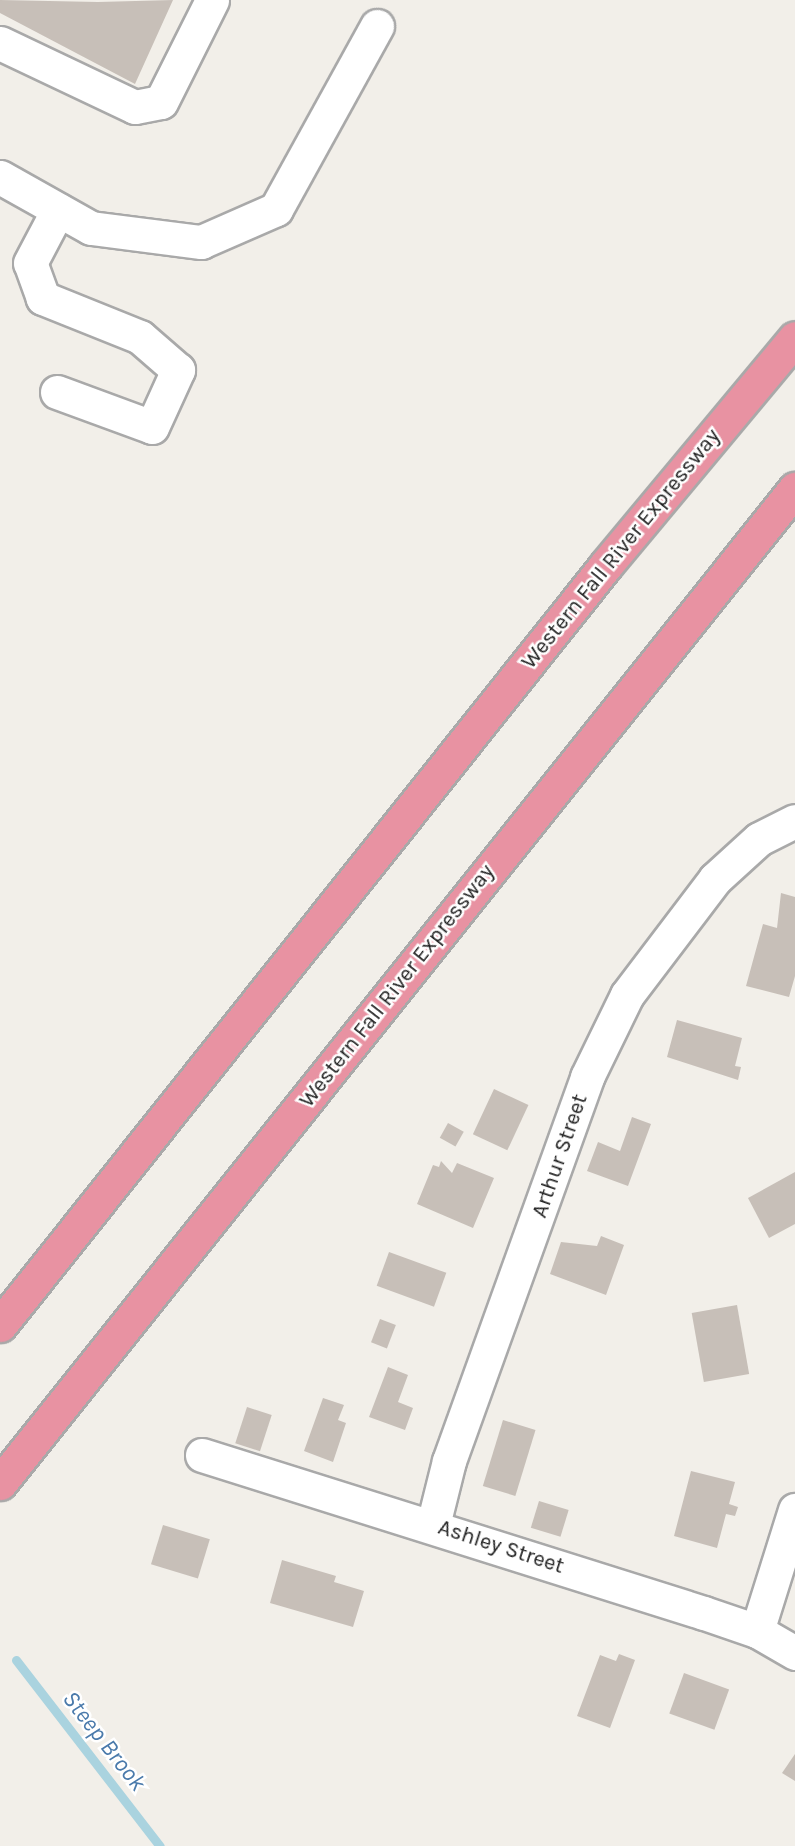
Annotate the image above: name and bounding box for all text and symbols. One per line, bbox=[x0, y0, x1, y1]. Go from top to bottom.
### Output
street label: Western Fall River Expressway bbox=[516, 424, 726, 674]
street label: Western Fall River Expressway bbox=[294, 859, 500, 1113]
street label: Arthur Street bbox=[527, 1091, 593, 1221]
street label: Ashley Street bbox=[435, 1514, 567, 1580]
water label: Steep Brook bbox=[56, 1685, 152, 1797]

